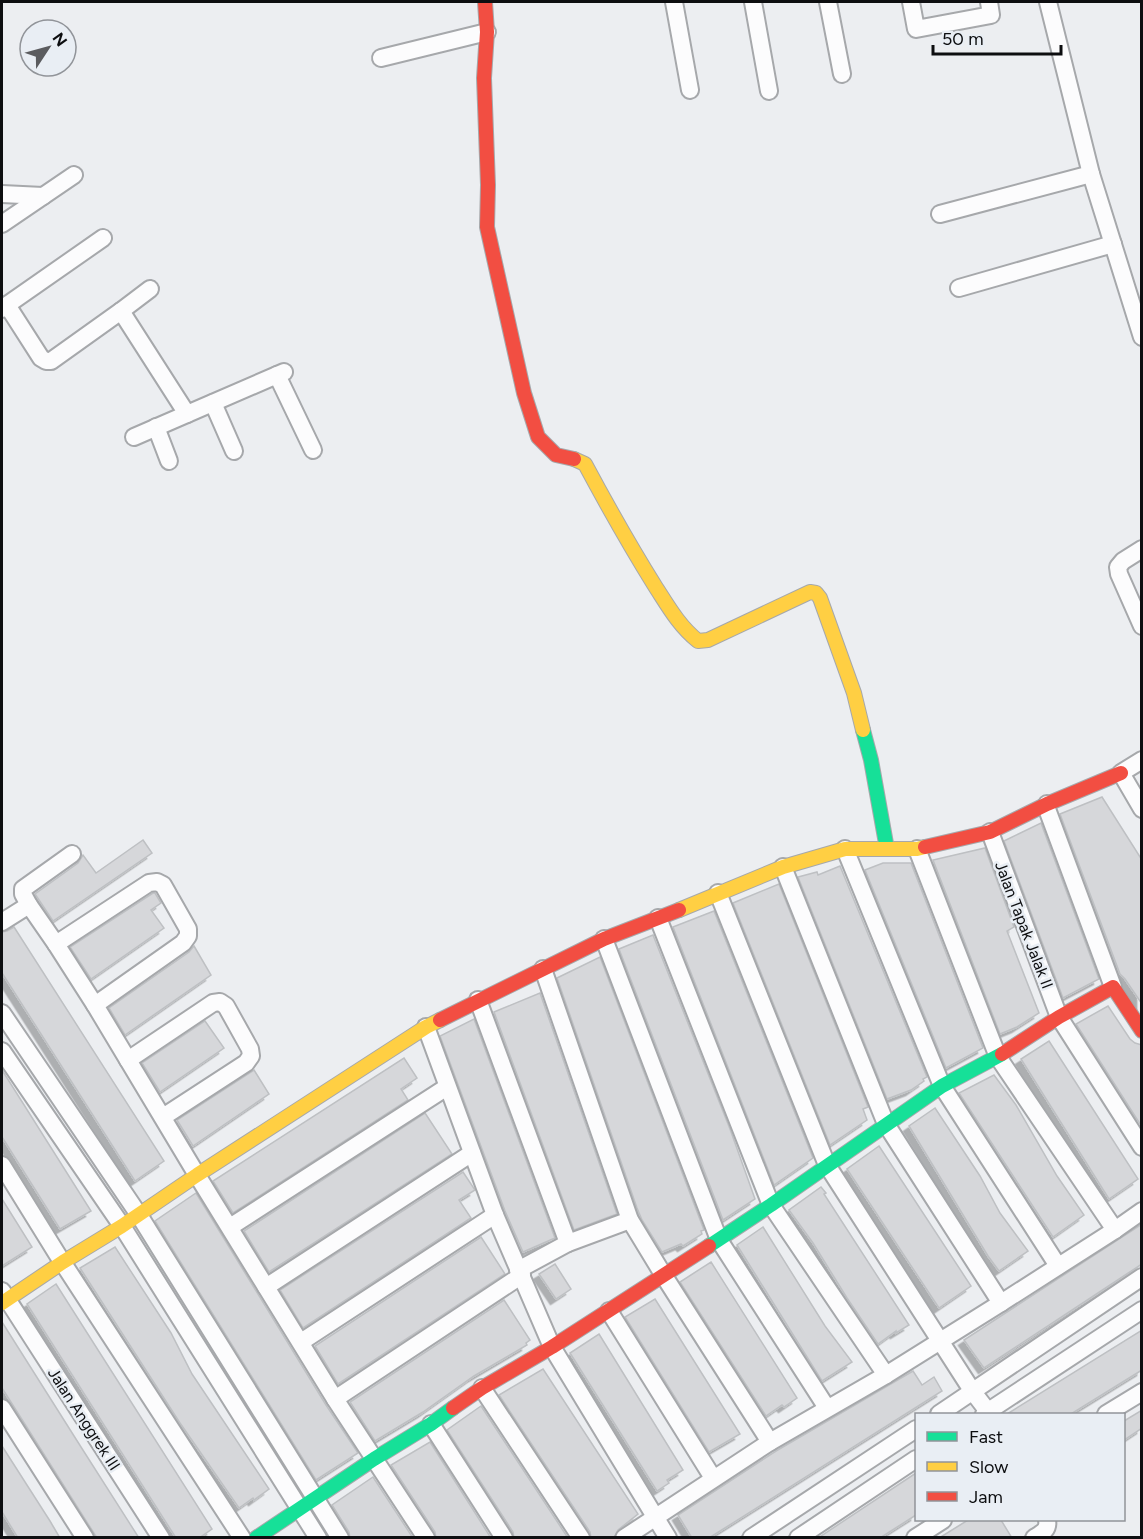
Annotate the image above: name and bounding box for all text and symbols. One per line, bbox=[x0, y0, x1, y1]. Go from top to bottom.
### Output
north arrow bbox=[18, 18, 78, 78]
scale bar bbox=[933, 18, 1060, 56]
text: 50 m bbox=[942, 28, 984, 50]
text: N bbox=[48, 29, 71, 50]
street label: Jalan Tapak Jalak II bbox=[991, 859, 1057, 991]
street label: Jalan Anggrek III bbox=[44, 1364, 124, 1474]
legend bbox=[915, 1413, 1125, 1521]
text: Fast bbox=[969, 1426, 1003, 1448]
text: Slow bbox=[969, 1456, 1008, 1478]
text: Jam bbox=[969, 1486, 1003, 1508]

